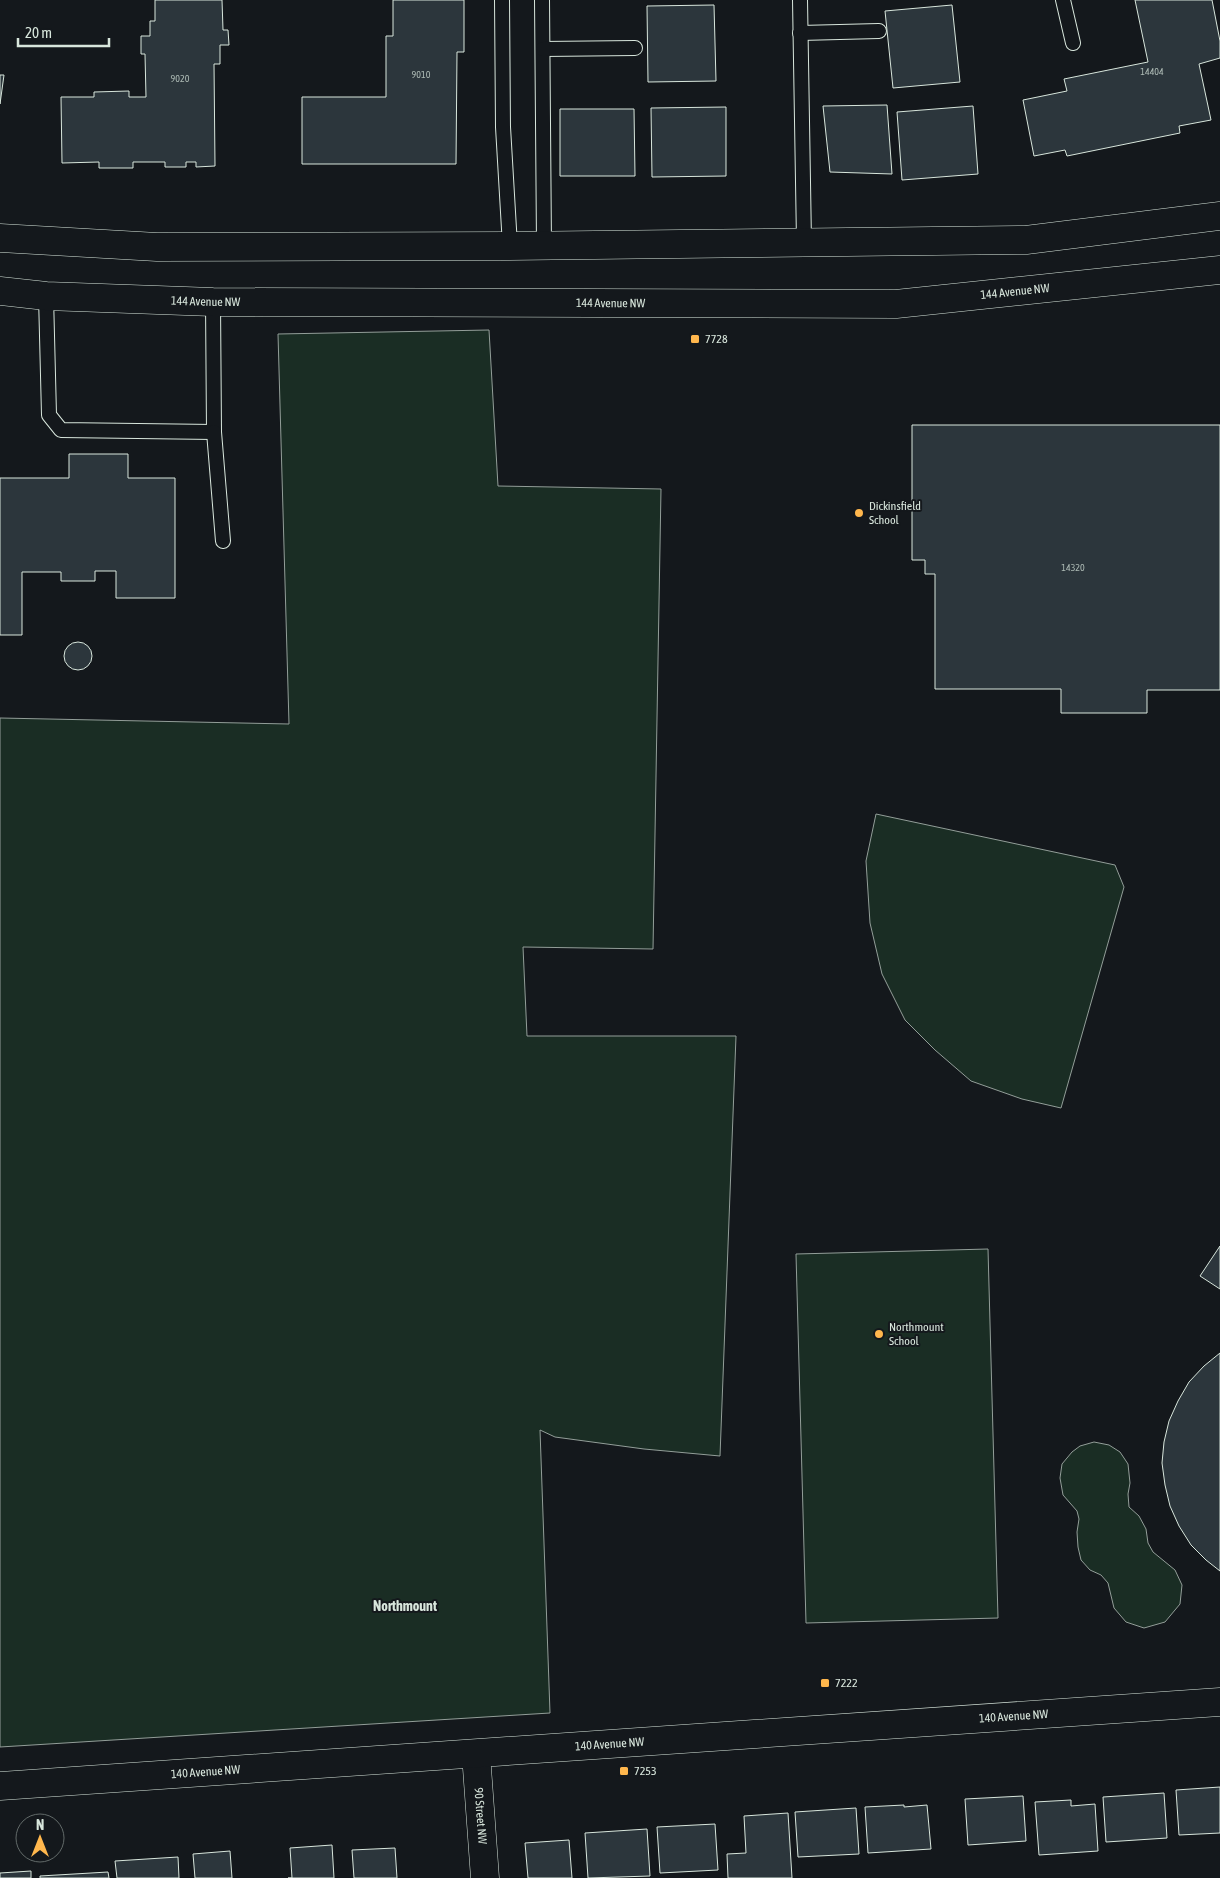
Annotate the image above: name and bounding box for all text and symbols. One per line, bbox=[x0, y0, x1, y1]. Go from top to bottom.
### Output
scale bar bbox=[18, 15, 109, 47]
text: 20 m bbox=[25, 24, 52, 41]
house number: 14404 bbox=[1140, 66, 1164, 77]
house number: 9010 bbox=[412, 69, 431, 80]
house number: 9020 bbox=[171, 73, 190, 84]
street label: 144 Avenue NW bbox=[980, 281, 1050, 302]
street label: 144 Avenue NW bbox=[171, 293, 241, 309]
street label: 144 Avenue NW bbox=[576, 296, 646, 310]
place label: 7728 bbox=[705, 332, 728, 346]
marker: 7728 bbox=[689, 333, 701, 345]
place label: Dickinsfield School bbox=[869, 499, 921, 527]
marker: Dickinsfield School bbox=[853, 507, 865, 519]
house number: 14320 bbox=[1061, 562, 1085, 573]
place label: Northmount School bbox=[889, 1320, 944, 1348]
marker: Northmount School bbox=[873, 1328, 885, 1340]
district label: Northmount bbox=[373, 1598, 437, 1614]
place label: 7222 bbox=[835, 1676, 858, 1690]
marker: 7222 bbox=[819, 1677, 831, 1689]
street label: 140 Avenue NW bbox=[979, 1707, 1049, 1726]
street label: 140 Avenue NW bbox=[575, 1735, 645, 1753]
street label: 140 Avenue NW bbox=[170, 1762, 241, 1781]
place label: 7253 bbox=[634, 1764, 657, 1778]
marker: 7253 bbox=[618, 1765, 630, 1777]
street label: 90 Street NW bbox=[471, 1787, 490, 1845]
north arrow bbox=[15, 1813, 65, 1863]
text: N bbox=[36, 1817, 44, 1833]

